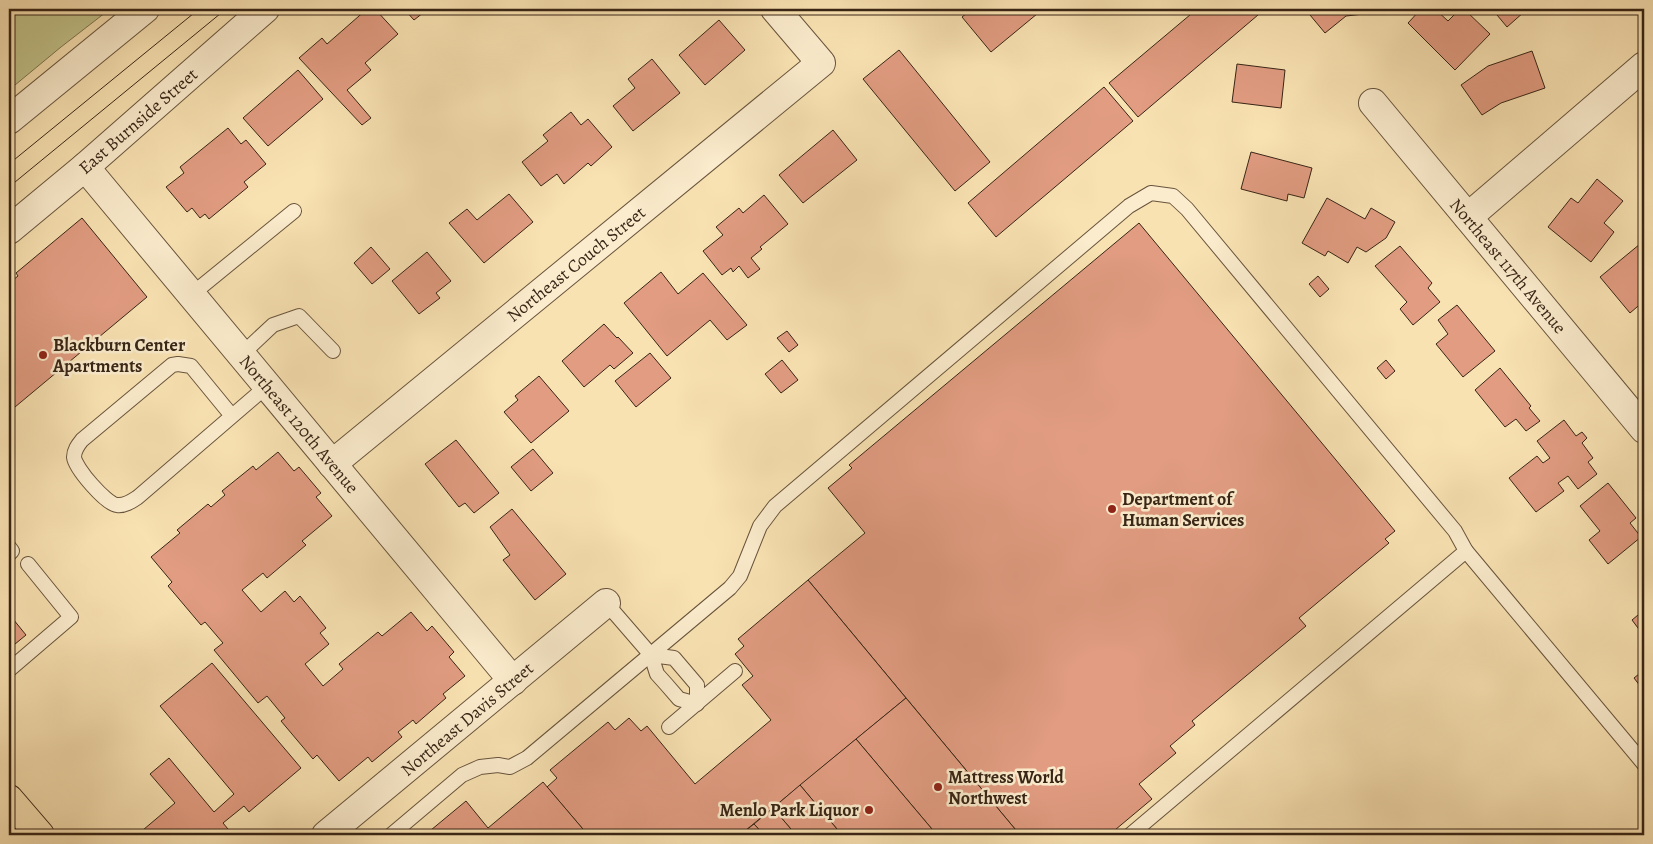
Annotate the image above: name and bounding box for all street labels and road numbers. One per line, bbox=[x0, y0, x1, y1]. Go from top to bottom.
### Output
street label: East Burnside Street bbox=[73, 63, 203, 179]
street label: Northeast 117th Avenue bbox=[1444, 193, 1572, 339]
street label: Northeast Couch Street bbox=[502, 201, 650, 327]
street label: Northeast 120th Avenue bbox=[234, 350, 364, 498]
street label: Northeast Davis Street bbox=[396, 656, 538, 782]

